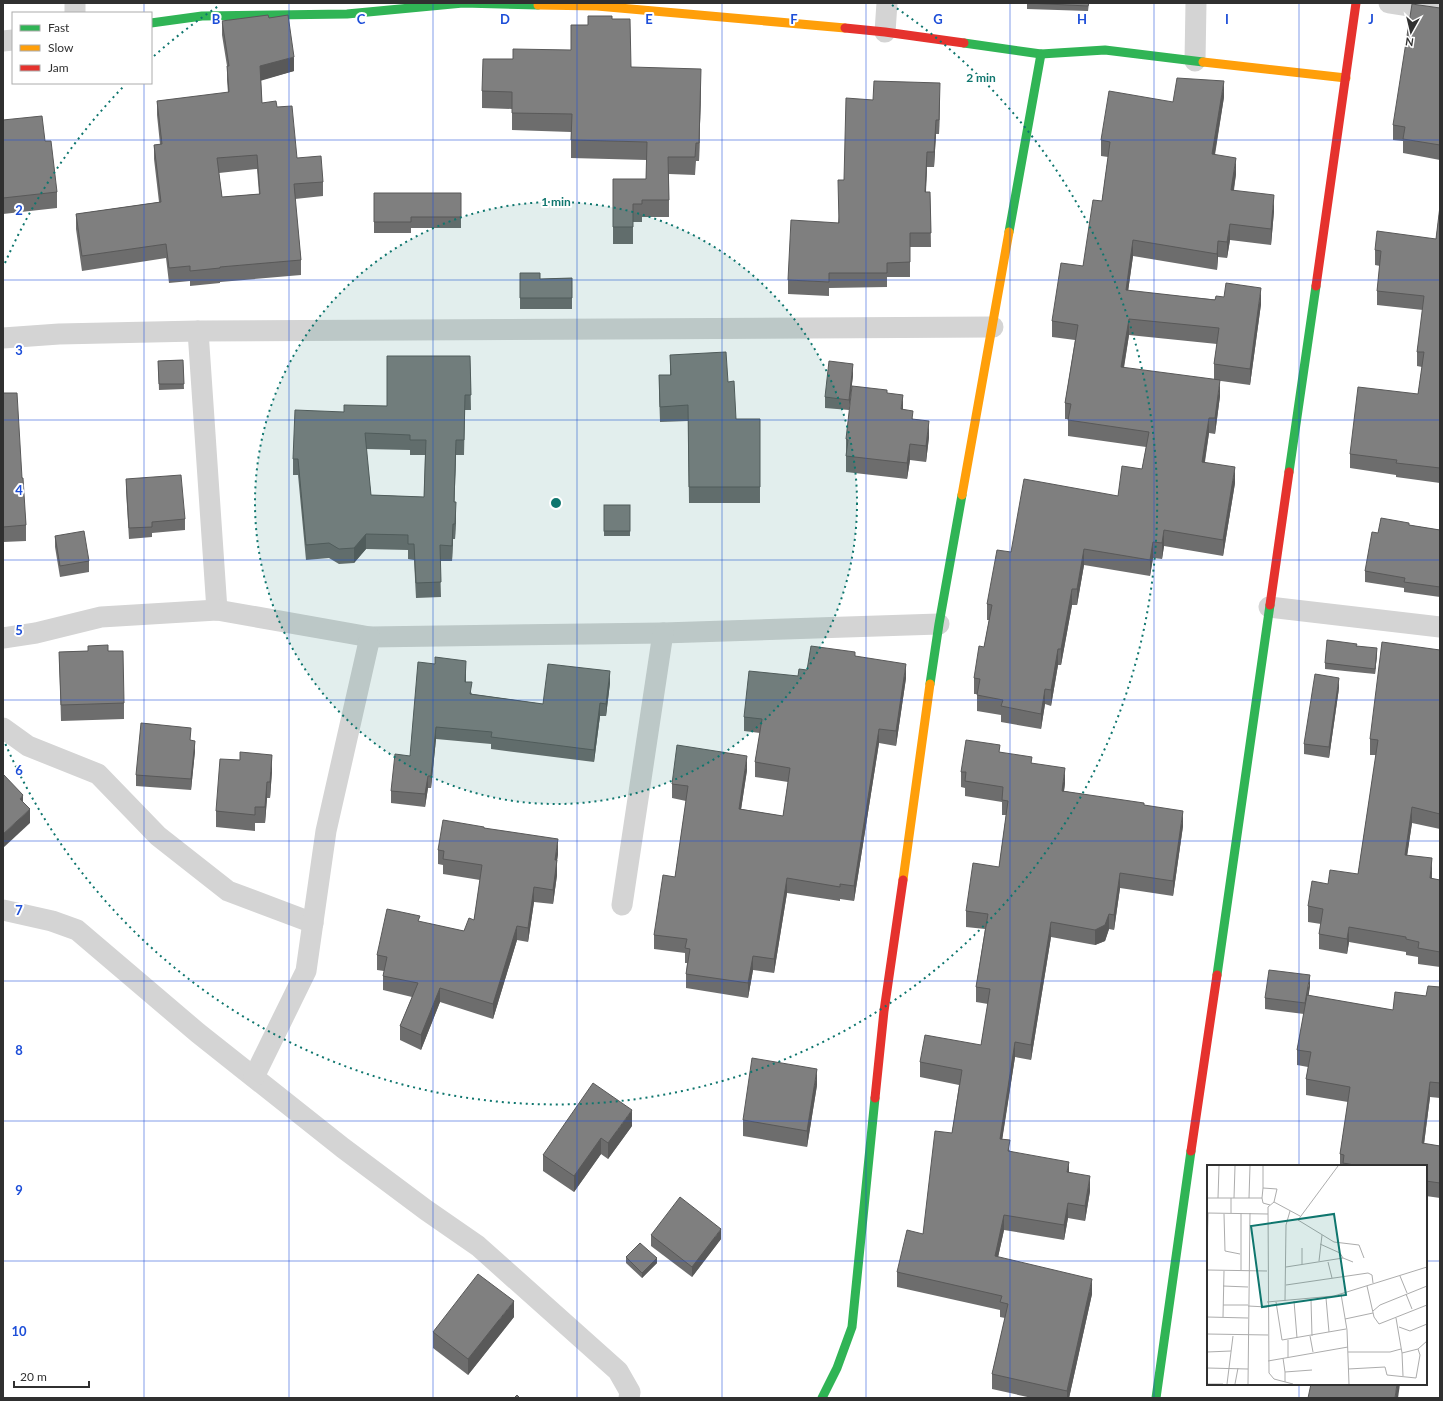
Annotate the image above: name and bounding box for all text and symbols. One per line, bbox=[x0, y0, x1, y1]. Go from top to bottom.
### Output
text: B bbox=[212, 11, 221, 27]
text: C bbox=[357, 11, 366, 27]
text: D bbox=[500, 11, 510, 27]
text: E bbox=[645, 11, 653, 27]
text: F bbox=[790, 11, 798, 27]
text: G bbox=[933, 11, 943, 27]
text: H bbox=[1077, 11, 1087, 27]
text: I bbox=[1225, 11, 1229, 27]
text: J bbox=[1368, 11, 1374, 27]
legend bbox=[12, 12, 152, 84]
north arrow bbox=[1391, 12, 1431, 52]
text: Fast bbox=[48, 20, 70, 35]
text: N bbox=[1404, 35, 1415, 49]
text: Slow bbox=[48, 40, 74, 55]
text: Jam bbox=[48, 60, 69, 75]
text: 2 min bbox=[966, 70, 996, 85]
text: 1 min bbox=[541, 194, 571, 209]
text: 2 bbox=[15, 202, 23, 218]
text: 3 bbox=[15, 342, 23, 358]
text: 4 bbox=[15, 482, 23, 498]
centre of rings bbox=[549, 496, 563, 510]
text: 5 bbox=[15, 622, 23, 638]
text: 6 bbox=[15, 762, 23, 778]
text: 7 bbox=[15, 902, 23, 918]
text: 8 bbox=[15, 1042, 23, 1058]
inset map bbox=[1207, 1165, 1427, 1385]
text: 9 bbox=[15, 1182, 23, 1198]
text: 10 bbox=[11, 1323, 27, 1339]
scale bar bbox=[14, 1363, 89, 1389]
text: 20 m bbox=[20, 1369, 47, 1384]

